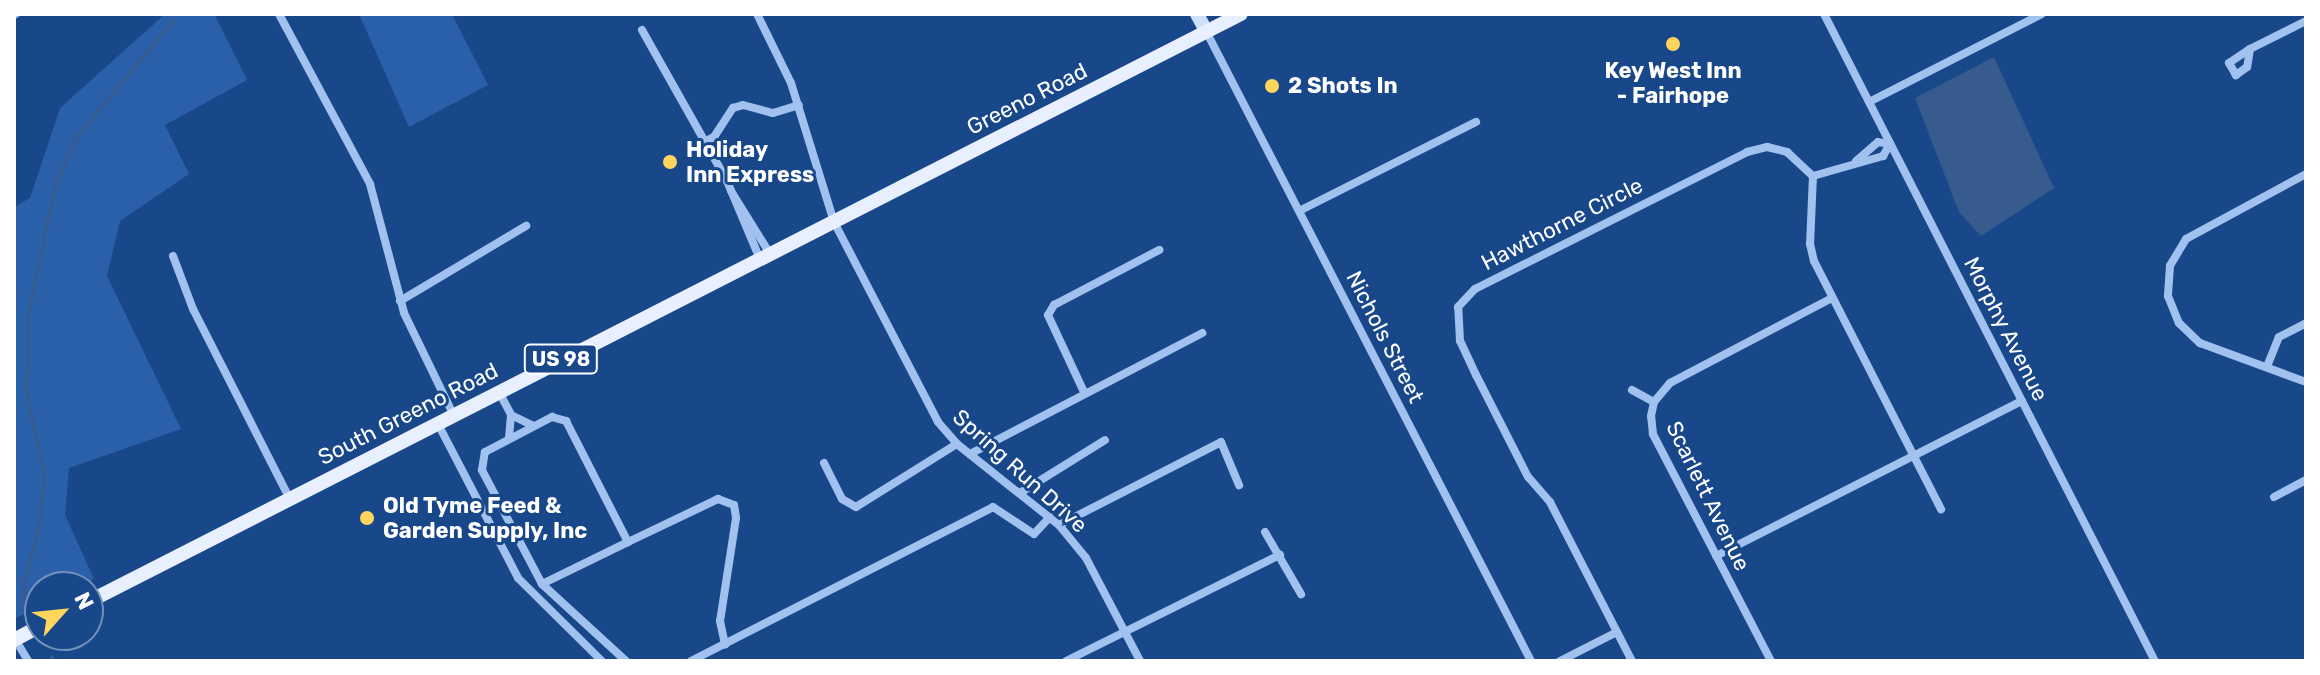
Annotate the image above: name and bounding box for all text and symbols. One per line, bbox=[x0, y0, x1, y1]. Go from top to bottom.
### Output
marker: Key West Inn - Fairhope bbox=[1664, 35, 1682, 53]
street label: Greeno Road bbox=[963, 57, 1091, 141]
place label: Key West Inn - Fairhope bbox=[1604, 57, 1742, 108]
place label: 2 Shots In bbox=[1288, 73, 1398, 99]
marker: 2 Shots In bbox=[1263, 77, 1281, 95]
place label: Holiday Inn Express bbox=[686, 136, 814, 188]
marker: Holiday Inn Express bbox=[661, 153, 679, 171]
street label: Hawthorne Circle bbox=[1477, 172, 1647, 276]
street label: Morphy Avenue bbox=[1958, 252, 2054, 406]
street label: Nichols Street bbox=[1340, 267, 1430, 407]
road number: US 98 bbox=[523, 343, 599, 375]
street label: South Greeno Road bbox=[314, 357, 502, 471]
street label: Spring Run Drive bbox=[947, 404, 1093, 538]
street label: Scarlett Avenue bbox=[1660, 417, 1756, 575]
place label: Old Tyme Feed & Garden Supply, Inc bbox=[383, 492, 587, 544]
marker: Old Tyme Feed & Garden Supply, Inc bbox=[358, 509, 376, 527]
north arrow bbox=[24, 571, 104, 651]
text: N bbox=[68, 588, 100, 614]

